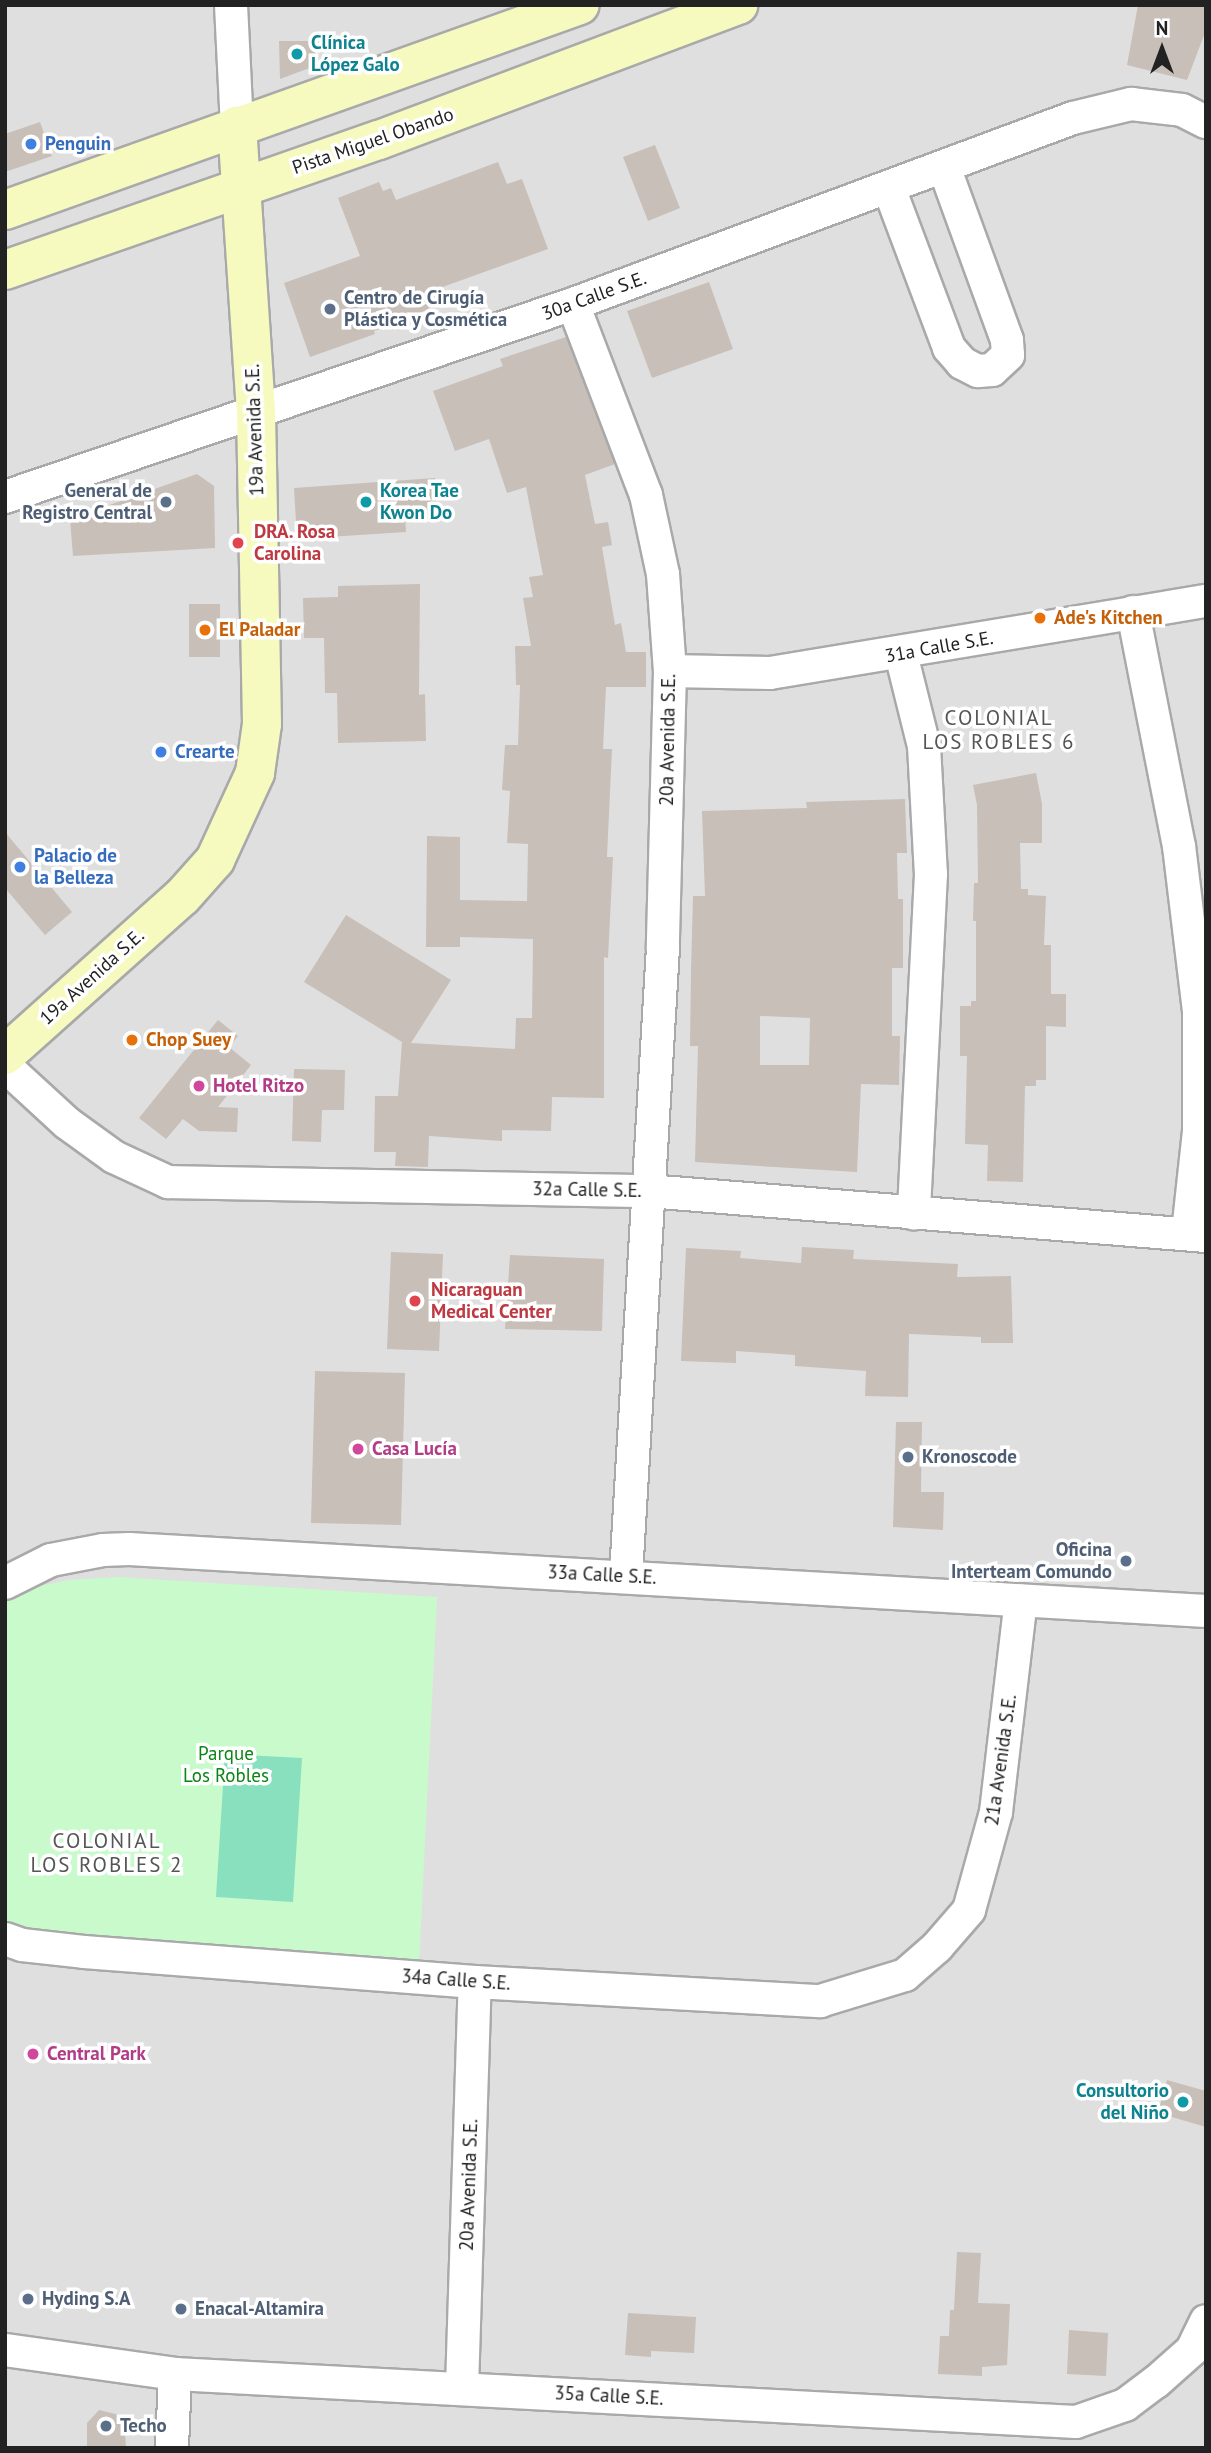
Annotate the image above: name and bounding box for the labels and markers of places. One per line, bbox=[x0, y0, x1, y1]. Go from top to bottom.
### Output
place label: Clínica López Galo bbox=[311, 32, 400, 76]
marker: Clínica López Galo bbox=[289, 46, 305, 62]
place label: Penguin bbox=[45, 133, 111, 155]
marker: Penguin bbox=[23, 136, 39, 152]
place label: Centro de Cirugía Plástica y Cosmética bbox=[344, 287, 508, 331]
marker: Centro de Cirugía Plástica y Cosmética bbox=[322, 301, 338, 317]
place label: General de Registro Central bbox=[22, 480, 152, 524]
place label: Korea Tae Kwon Do bbox=[380, 480, 459, 524]
marker: General de Registro Central bbox=[158, 494, 174, 510]
marker: Korea Tae Kwon Do bbox=[358, 494, 374, 510]
place label: DRA. Rosa Carolina bbox=[254, 521, 336, 565]
marker: DRA. Rosa Carolina bbox=[228, 533, 248, 553]
place label: Ade's Kitchen bbox=[1054, 607, 1163, 629]
marker: Ade's Kitchen bbox=[1032, 610, 1048, 626]
place label: El Paladar bbox=[219, 619, 300, 641]
marker: El Paladar bbox=[197, 622, 213, 638]
place label: Crearte bbox=[175, 741, 235, 763]
marker: Crearte bbox=[153, 744, 169, 760]
place label: Palacio de la Belleza bbox=[34, 845, 117, 889]
marker: Palacio de la Belleza bbox=[12, 859, 28, 875]
place label: Chop Suey bbox=[146, 1029, 231, 1051]
marker: Chop Suey bbox=[124, 1032, 140, 1048]
place label: Hotel Ritzo bbox=[213, 1075, 304, 1097]
marker: Hotel Ritzo bbox=[191, 1078, 207, 1094]
place label: Nicaraguan Medical Center bbox=[431, 1279, 552, 1323]
marker: Nicaraguan Medical Center bbox=[405, 1291, 425, 1311]
place label: Casa Lucía bbox=[372, 1438, 457, 1460]
marker: Casa Lucía bbox=[350, 1441, 366, 1457]
place label: Kronoscode bbox=[922, 1446, 1017, 1468]
marker: Kronoscode bbox=[900, 1449, 916, 1465]
place label: Oficina Interteam Comundo bbox=[951, 1539, 1112, 1583]
marker: Oficina Interteam Comundo bbox=[1118, 1553, 1134, 1569]
place label: Central Park bbox=[47, 2043, 146, 2065]
marker: Central Park bbox=[25, 2046, 41, 2062]
place label: Consultorio del Niño bbox=[1076, 2080, 1169, 2124]
marker: Consultorio del Niño bbox=[1175, 2094, 1191, 2110]
place label: Hyding S.A bbox=[42, 2288, 130, 2310]
marker: Hyding S.A bbox=[20, 2291, 36, 2307]
place label: Enacal-Altamira bbox=[195, 2298, 324, 2320]
marker: Enacal-Altamira bbox=[173, 2301, 189, 2317]
place label: Techo bbox=[120, 2415, 167, 2437]
marker: Techo bbox=[98, 2418, 114, 2434]

